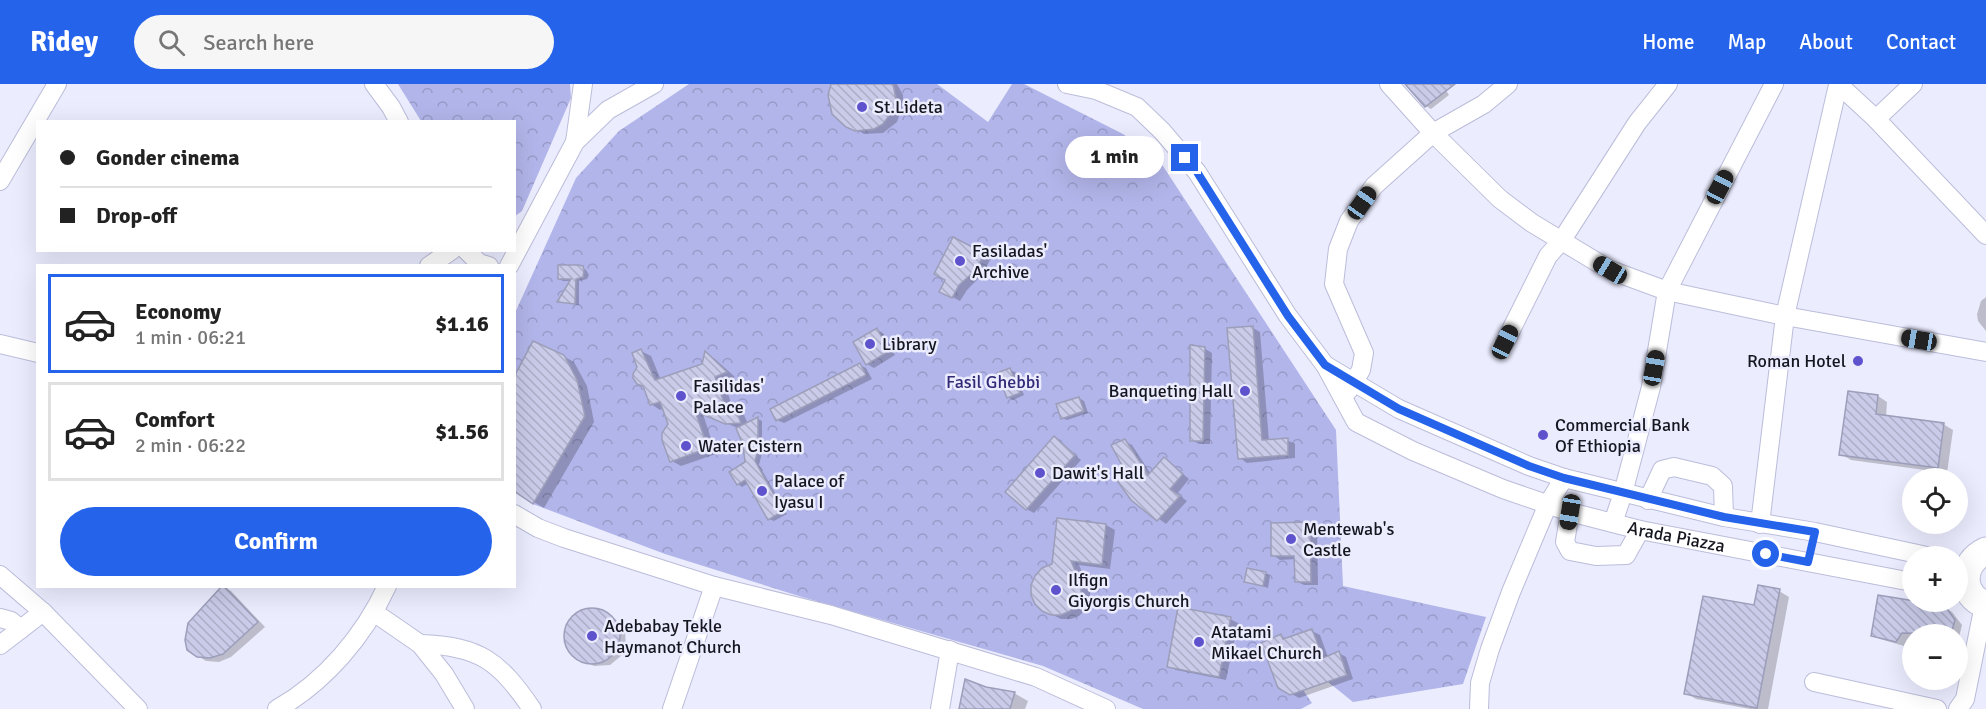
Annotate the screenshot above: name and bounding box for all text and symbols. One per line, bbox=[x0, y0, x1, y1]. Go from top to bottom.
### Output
search box bbox=[134, 15, 554, 69]
text: Ridey bbox=[30, 25, 98, 59]
icon: search bbox=[155, 26, 188, 59]
text: Search here bbox=[203, 29, 314, 56]
text: Home bbox=[1642, 29, 1695, 55]
text: Map bbox=[1728, 29, 1766, 55]
text: About bbox=[1799, 29, 1853, 55]
text: Contact bbox=[1886, 29, 1956, 55]
place label: St.Lideta bbox=[874, 96, 943, 118]
marker: St.Lideta bbox=[855, 100, 869, 114]
callout: 1 min bbox=[1065, 137, 1164, 179]
text: Gonder cinema bbox=[96, 144, 240, 171]
text: 1 min bbox=[1090, 144, 1139, 169]
route end bbox=[1171, 144, 1198, 171]
car bbox=[1704, 167, 1736, 207]
car bbox=[1344, 183, 1380, 223]
text: Drop-off bbox=[96, 202, 177, 229]
place label: Fasiladas' Archive bbox=[972, 240, 1047, 283]
car bbox=[1590, 253, 1630, 287]
marker: Fasiladas' Archive bbox=[953, 254, 967, 268]
icon: car bbox=[63, 297, 117, 351]
text: Economy bbox=[135, 298, 221, 325]
text: $1.16 bbox=[435, 310, 489, 337]
car bbox=[1489, 322, 1521, 362]
text: 1 min · 06:21 bbox=[135, 325, 246, 350]
car bbox=[1900, 328, 1938, 352]
place label: Library bbox=[882, 333, 937, 355]
marker: Library bbox=[863, 337, 877, 351]
car bbox=[1642, 349, 1666, 387]
place label: Roman Hotel bbox=[1747, 350, 1846, 372]
marker: Roman Hotel bbox=[1851, 354, 1865, 368]
park label: Fasil Ghebbi bbox=[946, 371, 1040, 393]
place label: Fasilidas' Palace bbox=[693, 375, 764, 418]
place label: Banqueting Hall bbox=[1109, 380, 1233, 402]
marker: Banqueting Hall bbox=[1238, 384, 1252, 398]
marker: Fasilidas' Palace bbox=[674, 389, 688, 403]
icon: car bbox=[63, 405, 117, 459]
text: Comfort bbox=[135, 406, 215, 433]
place label: Commercial Bank Of Ethiopia bbox=[1555, 414, 1690, 457]
text: $1.56 bbox=[435, 418, 489, 445]
marker: Commercial Bank Of Ethiopia bbox=[1536, 428, 1550, 442]
text: 2 min · 06:22 bbox=[135, 433, 246, 458]
place label: Water Cistern bbox=[698, 435, 803, 457]
marker: Water Cistern bbox=[679, 439, 693, 453]
place label: Dawit's Hall bbox=[1052, 462, 1144, 484]
marker: Dawit's Hall bbox=[1033, 466, 1047, 480]
map controls bbox=[1902, 468, 1968, 690]
button: locate bbox=[1902, 468, 1968, 534]
place label: Palace of Iyasu I bbox=[774, 470, 845, 513]
marker: Palace of Iyasu I bbox=[755, 484, 769, 498]
car bbox=[1558, 493, 1582, 531]
button: Confirm bbox=[60, 507, 492, 576]
street label: Arada Piazza bbox=[1625, 516, 1727, 557]
place label: Mentewab's Castle bbox=[1303, 518, 1394, 561]
marker: Mentewab's Castle bbox=[1284, 532, 1298, 546]
route start bbox=[1752, 540, 1779, 567]
button: + bbox=[1902, 546, 1968, 612]
place label: Ilfign Giyorgis Church bbox=[1068, 569, 1190, 612]
marker: Ilfign Giyorgis Church bbox=[1049, 583, 1063, 597]
place label: Adebabay Tekle Haymanot Church bbox=[604, 615, 741, 658]
place label: Atatami Mikael Church bbox=[1211, 621, 1322, 664]
button: − bbox=[1902, 624, 1968, 690]
marker: Adebabay Tekle Haymanot Church bbox=[585, 629, 599, 643]
marker: Atatami Mikael Church bbox=[1192, 635, 1206, 649]

